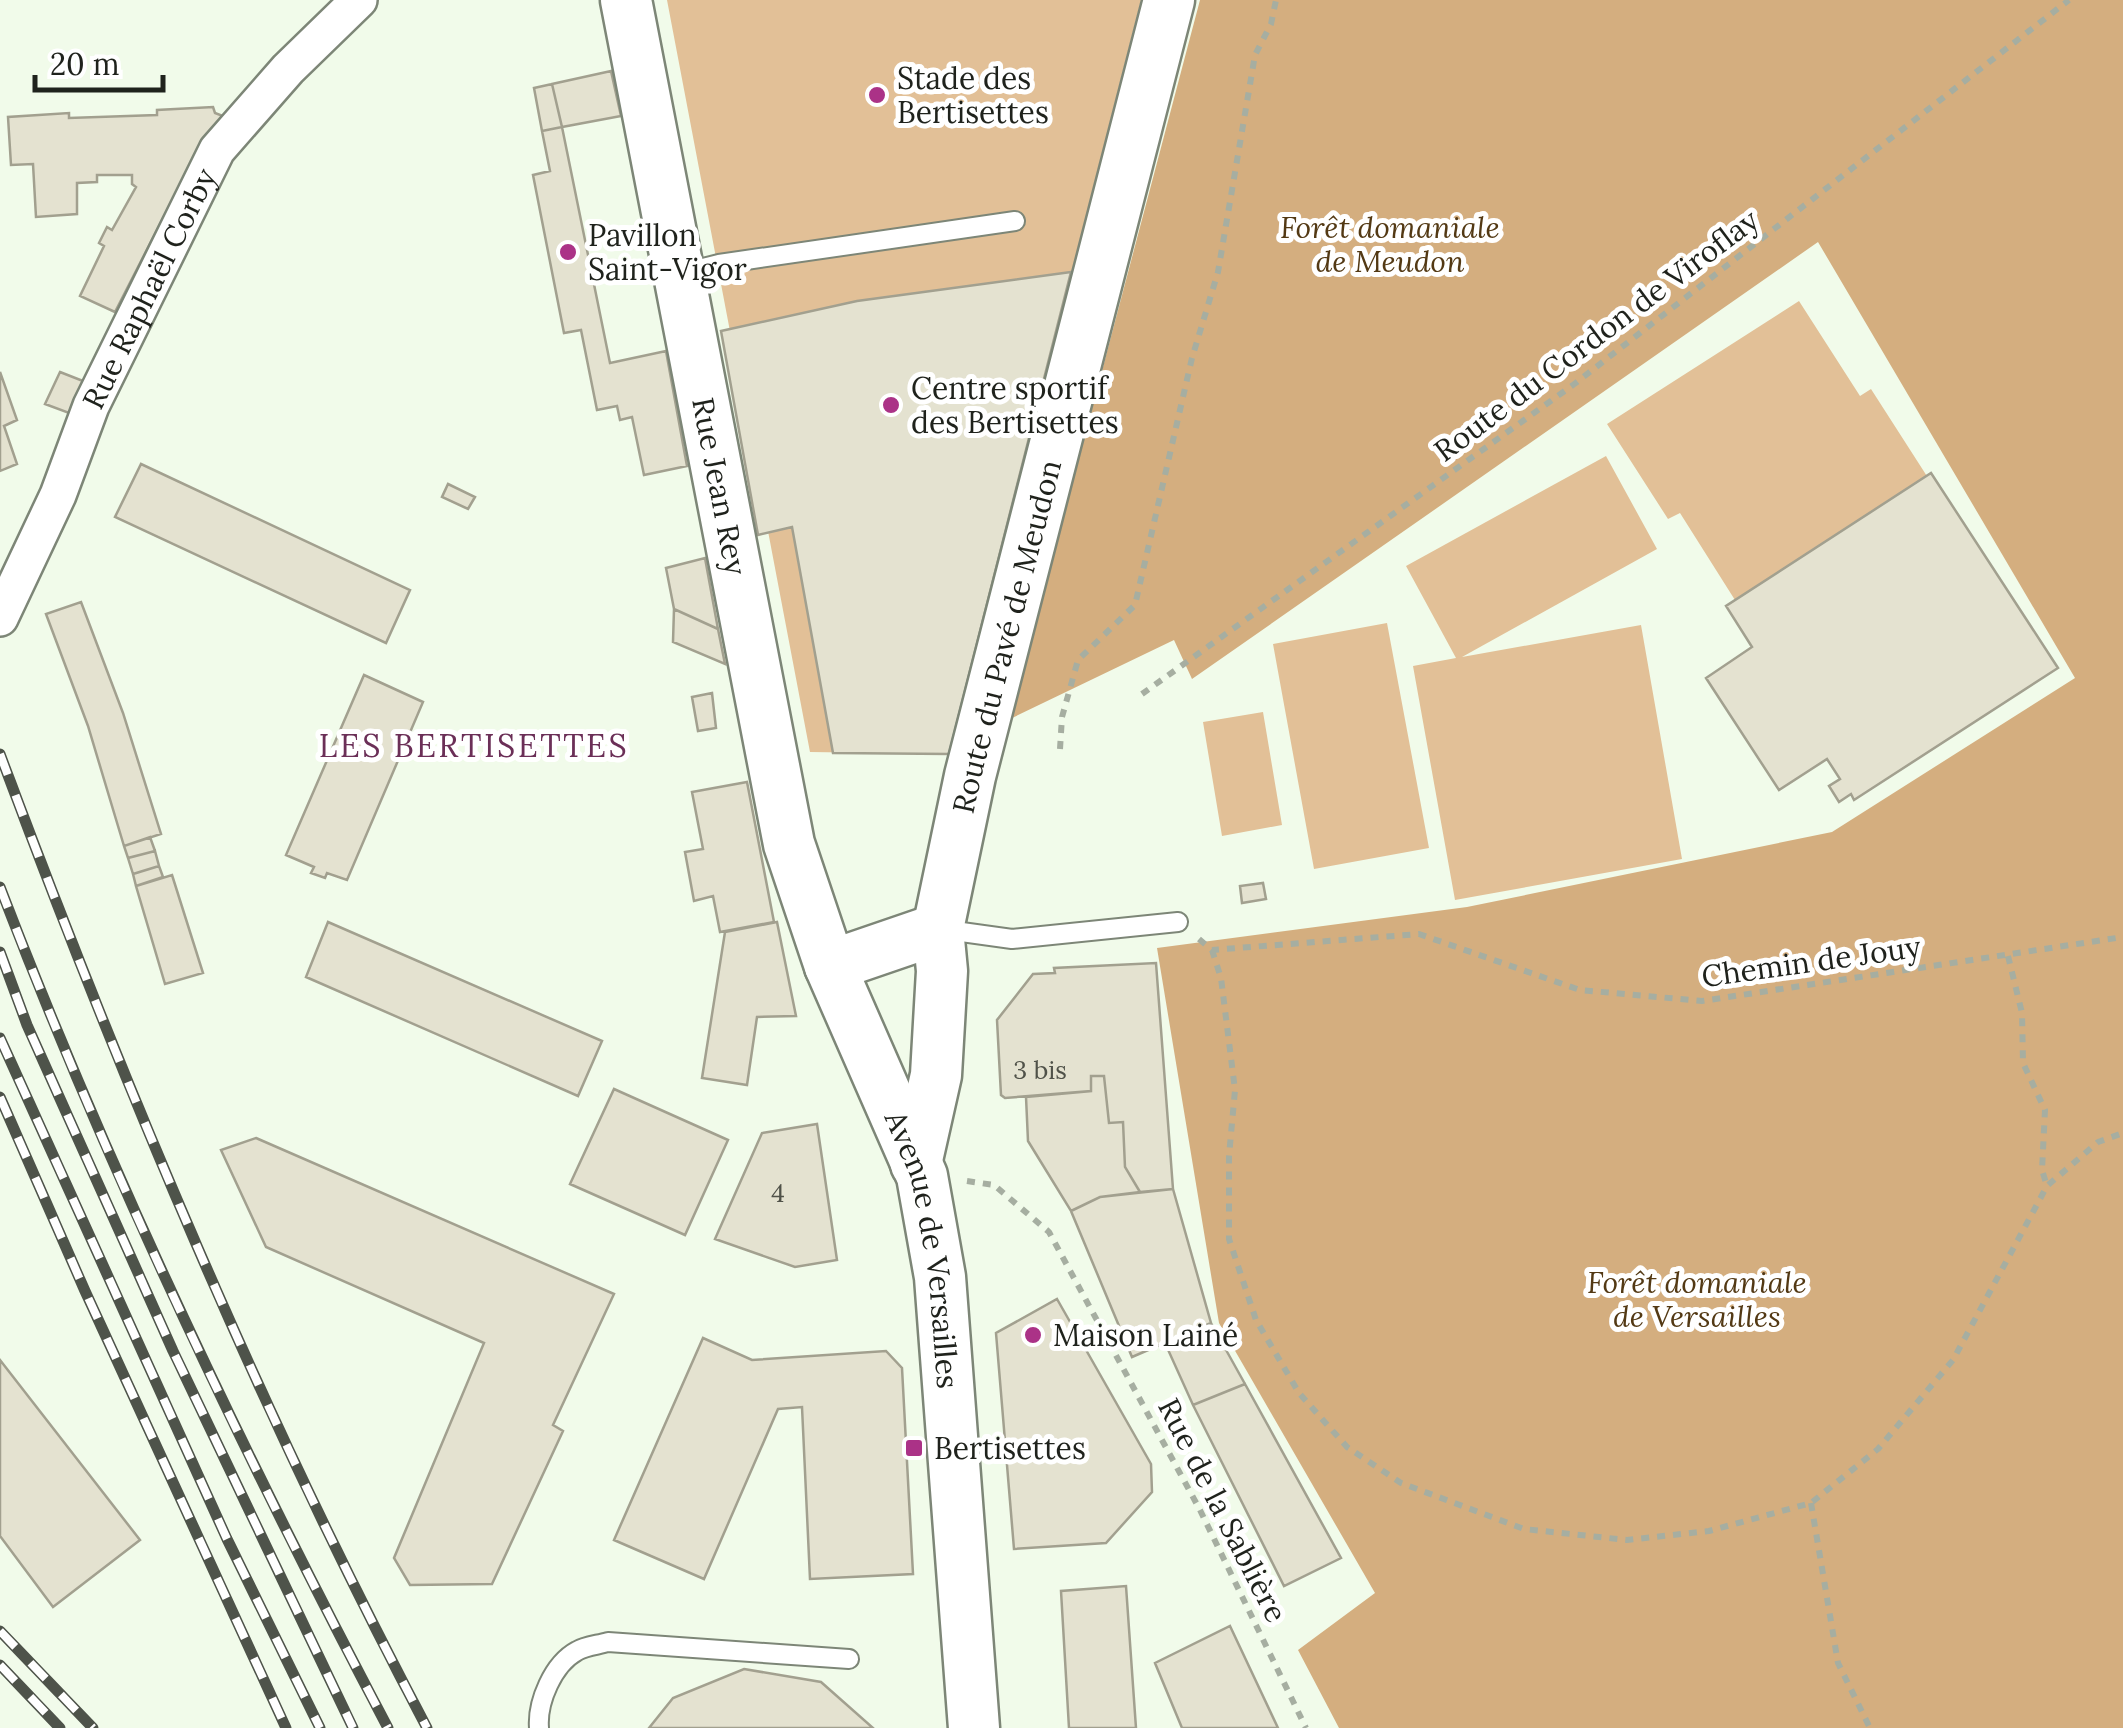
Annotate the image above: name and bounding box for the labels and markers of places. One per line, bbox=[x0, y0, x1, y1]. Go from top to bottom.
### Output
place label: Stade des Bertisettes bbox=[897, 59, 1049, 131]
marker: Stade des Bertisettes bbox=[866, 84, 888, 106]
place label: Pavillon Saint-Vigor bbox=[588, 216, 747, 289]
marker: Pavillon Saint-Vigor bbox=[557, 241, 579, 263]
place label: Centre sportif des Bertisettes bbox=[911, 369, 1119, 441]
marker: Centre sportif des Bertisettes bbox=[880, 394, 902, 416]
place label: Maison Lainé bbox=[1053, 1316, 1238, 1354]
marker: Maison Lainé bbox=[1022, 1324, 1044, 1346]
place label: Bertisettes bbox=[934, 1429, 1086, 1467]
marker: Bertisettes bbox=[903, 1437, 925, 1459]

